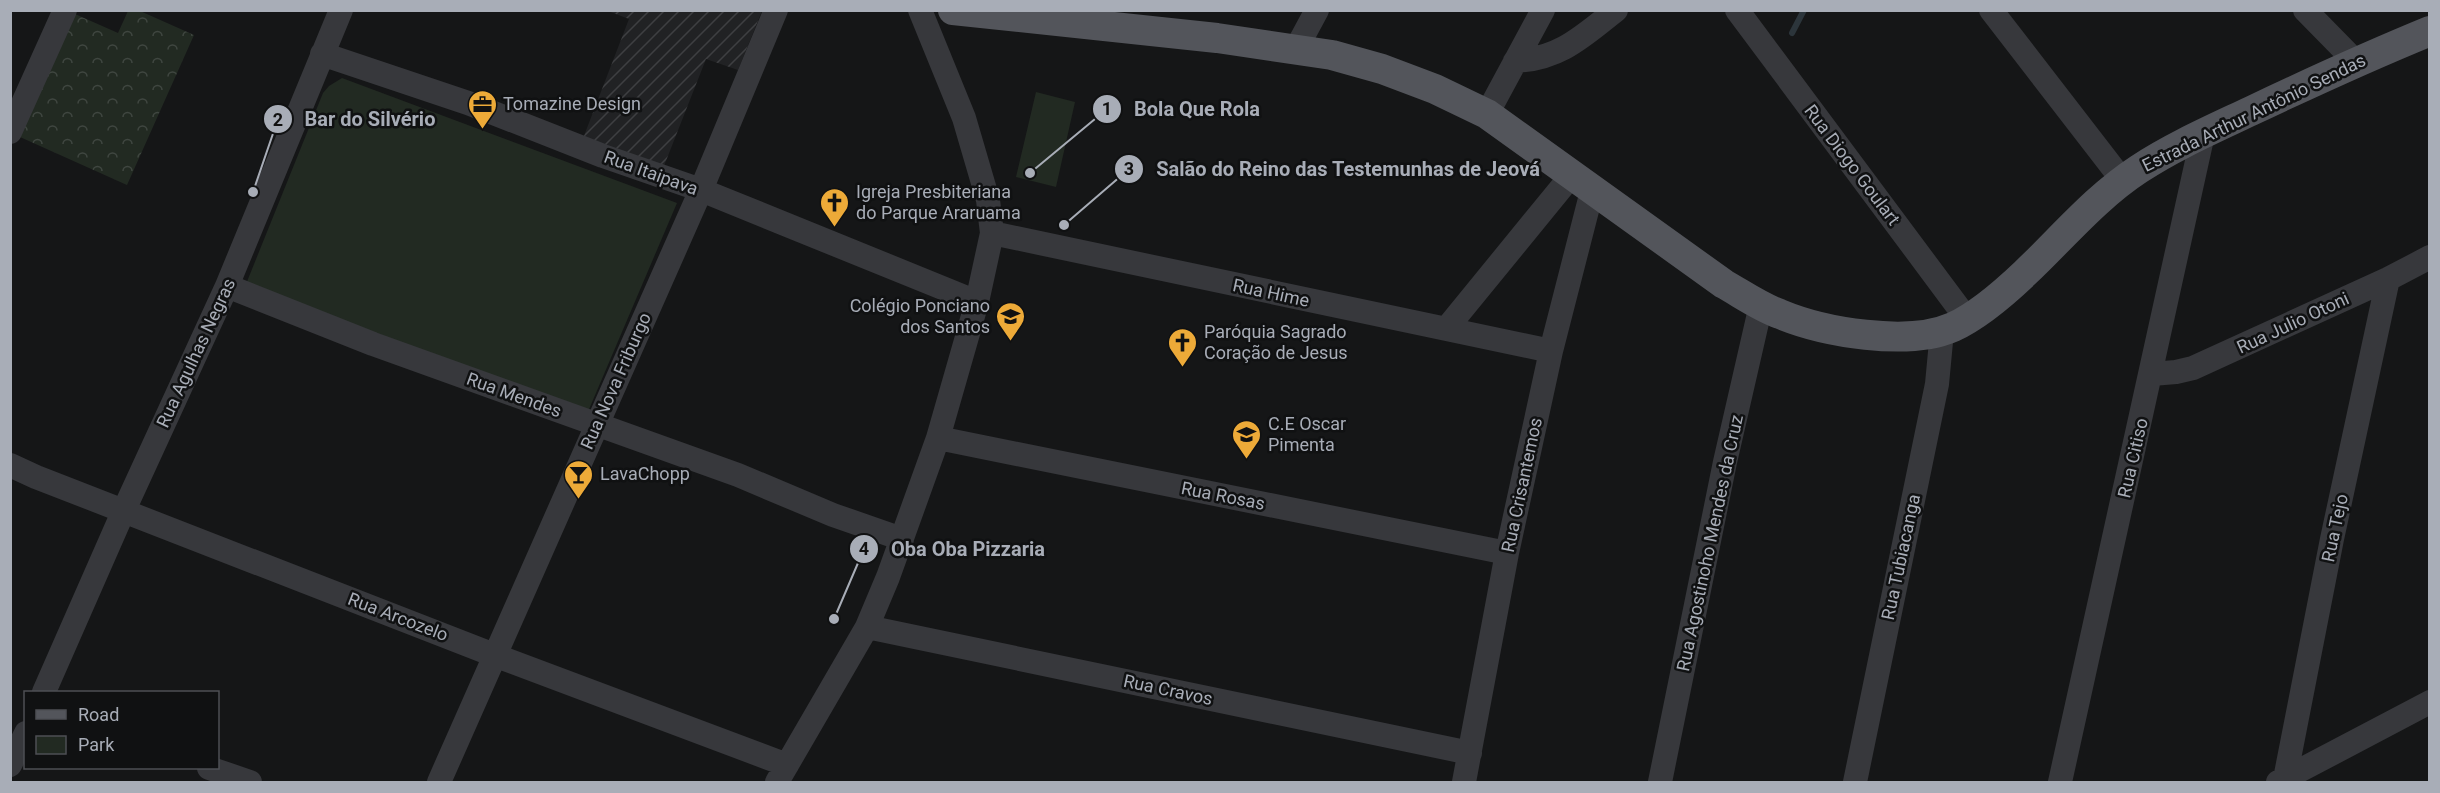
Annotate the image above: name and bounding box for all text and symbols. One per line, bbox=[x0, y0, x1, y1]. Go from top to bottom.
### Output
street label: Estrada Arthur Antônio Sendas bbox=[2139, 49, 2369, 176]
office icon: Tomazine Design bbox=[466, 88, 498, 130]
callout: Bola Que Rola bbox=[1092, 90, 1272, 128]
place label: Tomazine Design bbox=[503, 93, 641, 114]
text: Bola Que Rola bbox=[1134, 97, 1260, 121]
text: 1 bbox=[1102, 98, 1112, 119]
callout: Bar do Silvério bbox=[263, 100, 448, 138]
street label: Rua Diogo Goulart bbox=[1800, 100, 1905, 229]
text: Bar do Silvério bbox=[305, 107, 435, 131]
text: 2 bbox=[273, 109, 283, 130]
street label: Rua Itaipava bbox=[601, 146, 701, 199]
callout: Salão do Reino das Testemunhas de Jeová bbox=[1114, 150, 1553, 188]
text: Salão do Reino das Testemunhas de Jeová bbox=[1156, 157, 1540, 181]
text: 3 bbox=[1124, 158, 1134, 179]
place label: Igreja Presbiteriana do Parque Araruama bbox=[856, 181, 1021, 223]
church icon: Igreja Presbiteriana do Parque Araruama bbox=[819, 186, 851, 228]
street label: Rua Hime bbox=[1231, 274, 1311, 311]
street label: Rua Agulhas Negras bbox=[152, 275, 239, 431]
street label: Rua Julio Otoni bbox=[2233, 287, 2352, 358]
place label: Colégio Ponciano dos Santos bbox=[850, 295, 990, 337]
school or university icon: Colégio Ponciano dos Santos bbox=[995, 300, 1027, 342]
street label: Rua Nova Friburgo bbox=[576, 309, 655, 452]
place label: Paróquia Sagrado Coração de Jesus bbox=[1204, 321, 1348, 363]
church icon: Paróquia Sagrado Coração de Jesus bbox=[1167, 326, 1199, 368]
street label: Rua Mendes bbox=[464, 368, 564, 421]
place label: C.E Oscar Pimenta bbox=[1268, 413, 1346, 455]
street label: Rua Agostinoho Mendes da Cruz bbox=[1672, 413, 1747, 673]
street label: Rua Crisantemos bbox=[1497, 416, 1546, 554]
street label: Rua Citiso bbox=[2113, 416, 2152, 500]
school or university icon: C.E Oscar Pimenta bbox=[1231, 418, 1263, 460]
bar icon: LavaChopp bbox=[563, 458, 595, 500]
place label: LavaChopp bbox=[600, 463, 690, 484]
street label: Rua Rosas bbox=[1179, 477, 1267, 514]
street label: Rua Tubiacanga bbox=[1877, 492, 1924, 622]
street label: Rua Tejo bbox=[2317, 492, 2352, 564]
callout: Oba Oba Pizzaria bbox=[849, 530, 1057, 568]
text: Oba Oba Pizzaria bbox=[891, 537, 1045, 561]
text: 4 bbox=[859, 538, 869, 559]
street label: Rua Arcozelo bbox=[345, 588, 451, 645]
street label: Rua Cravos bbox=[1122, 670, 1215, 709]
legend bbox=[24, 691, 219, 769]
text: Road bbox=[78, 704, 119, 725]
text: Park bbox=[78, 734, 115, 755]

